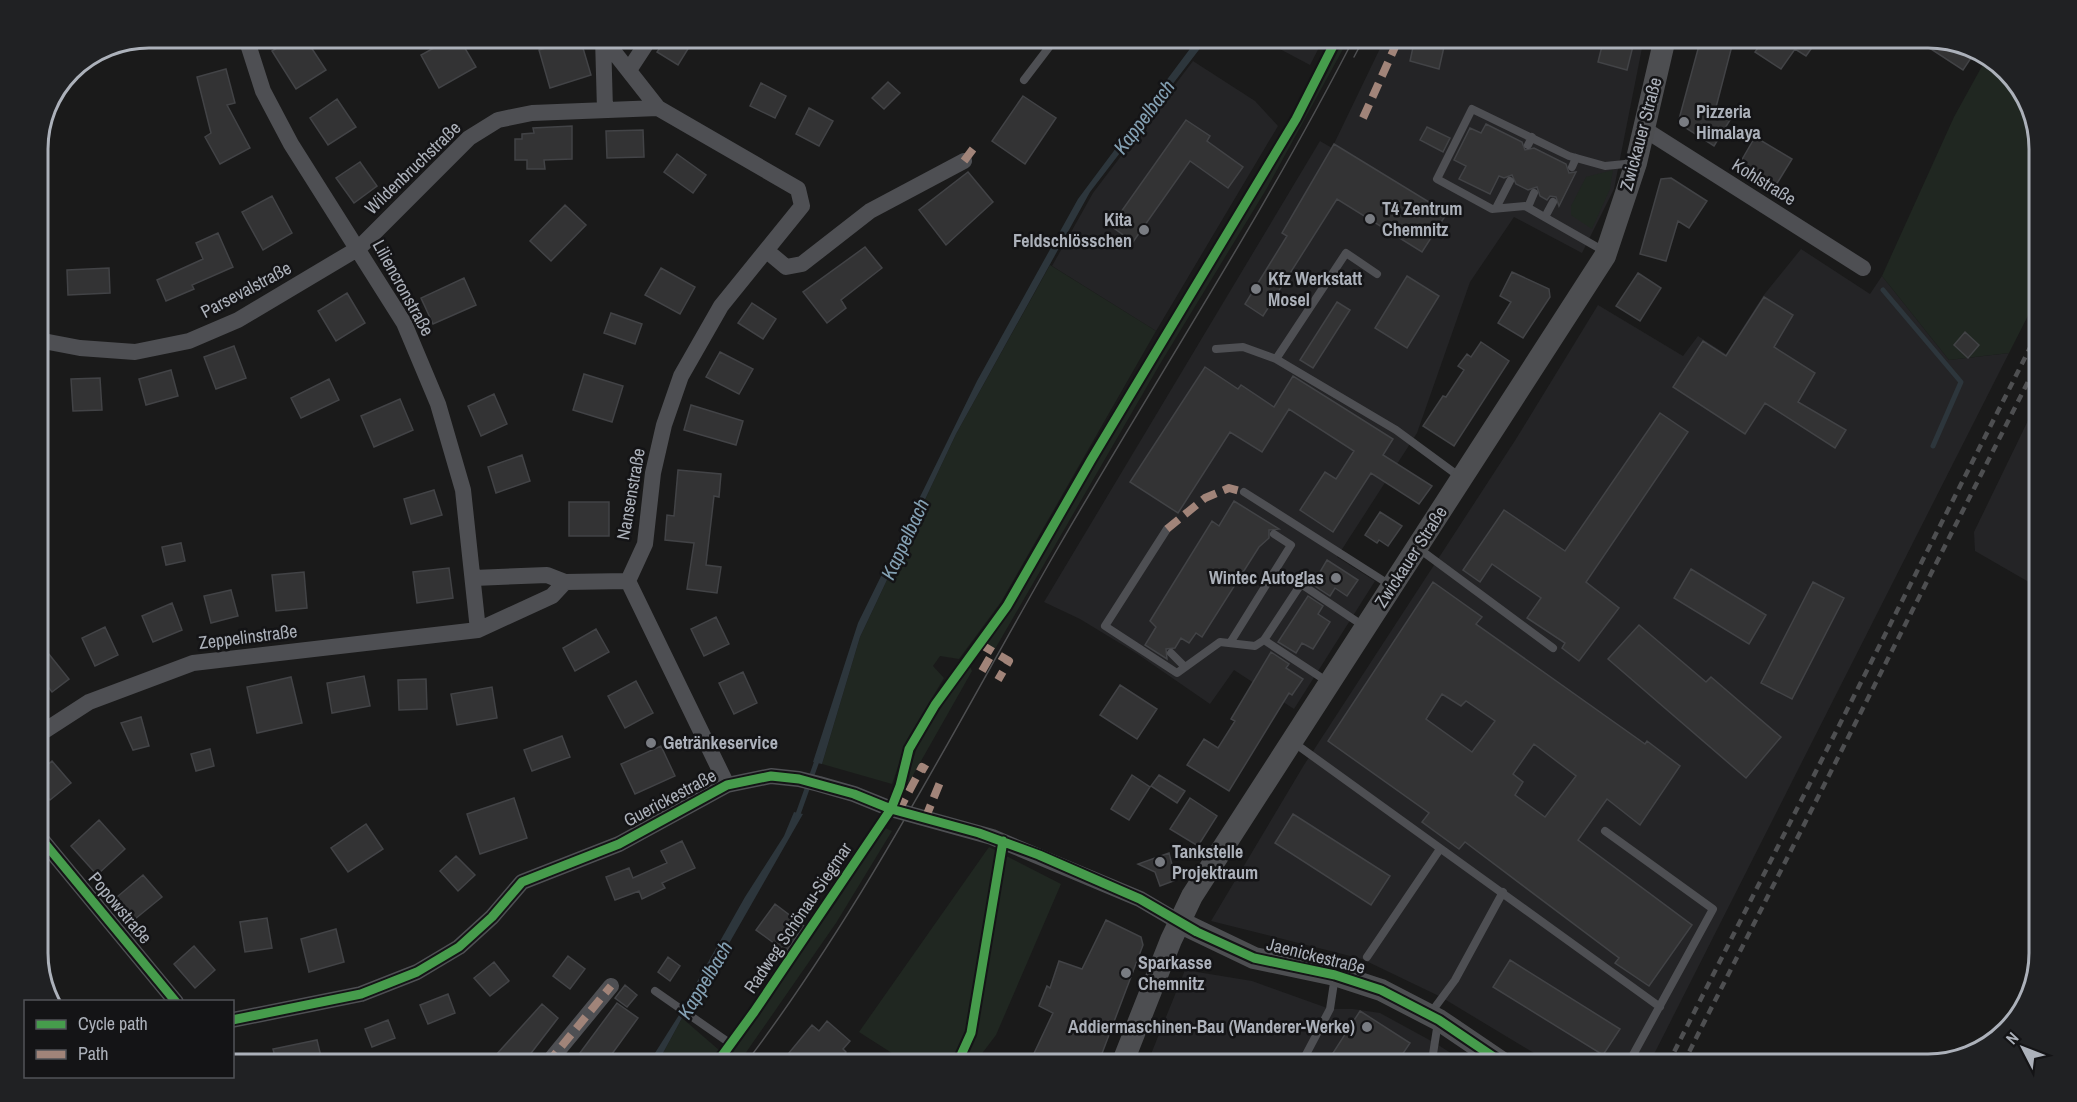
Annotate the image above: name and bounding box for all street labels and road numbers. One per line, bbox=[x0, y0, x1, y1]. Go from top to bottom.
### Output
street label: Zwickauer Straße bbox=[1613, 74, 1668, 193]
street label: Wildenbruchstraße bbox=[359, 115, 466, 220]
street label: Kohlstraße bbox=[1727, 152, 1801, 211]
street label: Liliencronstraße bbox=[367, 235, 440, 340]
street label: Parsevalstraße bbox=[196, 255, 295, 324]
street label: Nansenstraße bbox=[610, 446, 651, 542]
street label: Zwickauer Straße bbox=[1368, 501, 1453, 612]
street label: Zeppelinstraße bbox=[197, 618, 299, 655]
street label: Guerickestraße bbox=[619, 763, 721, 832]
street label: Radweg Schönau-Siegmar bbox=[738, 837, 858, 998]
street label: Popowstraße bbox=[83, 866, 158, 949]
street label: Jaenickestraße bbox=[1264, 931, 1368, 980]

